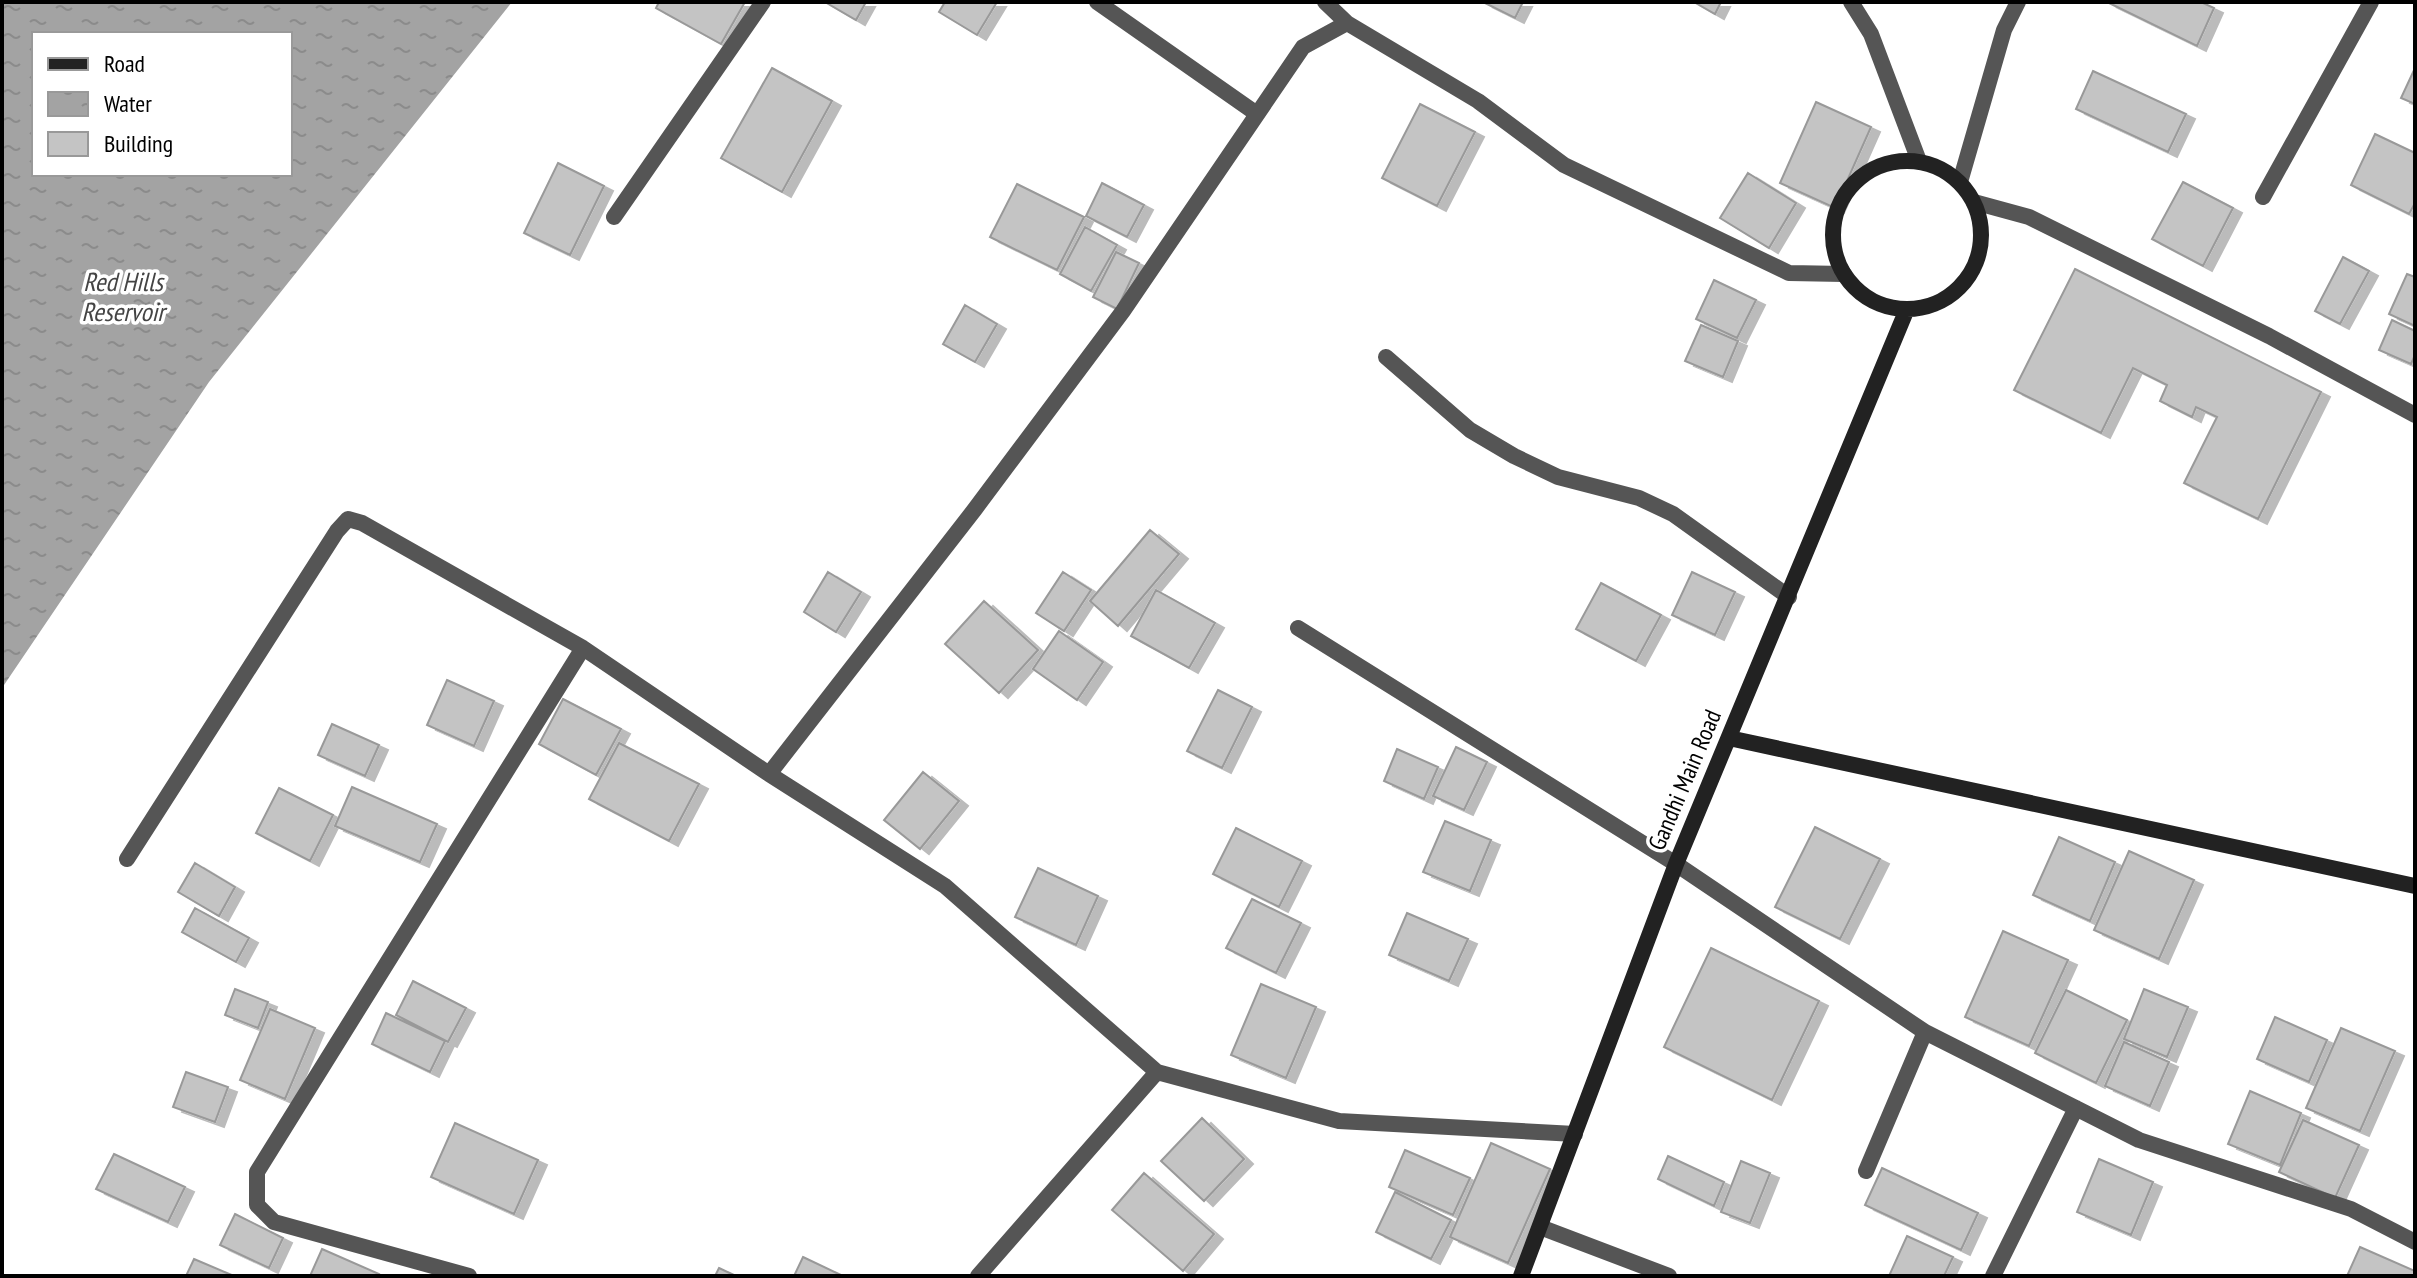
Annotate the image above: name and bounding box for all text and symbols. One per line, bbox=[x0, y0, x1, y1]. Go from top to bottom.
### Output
legend bbox=[32, 32, 292, 176]
text: Road bbox=[104, 48, 145, 79]
text: Water bbox=[104, 88, 152, 119]
text: Building bbox=[104, 128, 173, 159]
water label: Red Hills Reservoir bbox=[82, 265, 168, 328]
street label: Gandhi Main Road bbox=[1641, 705, 1728, 855]

